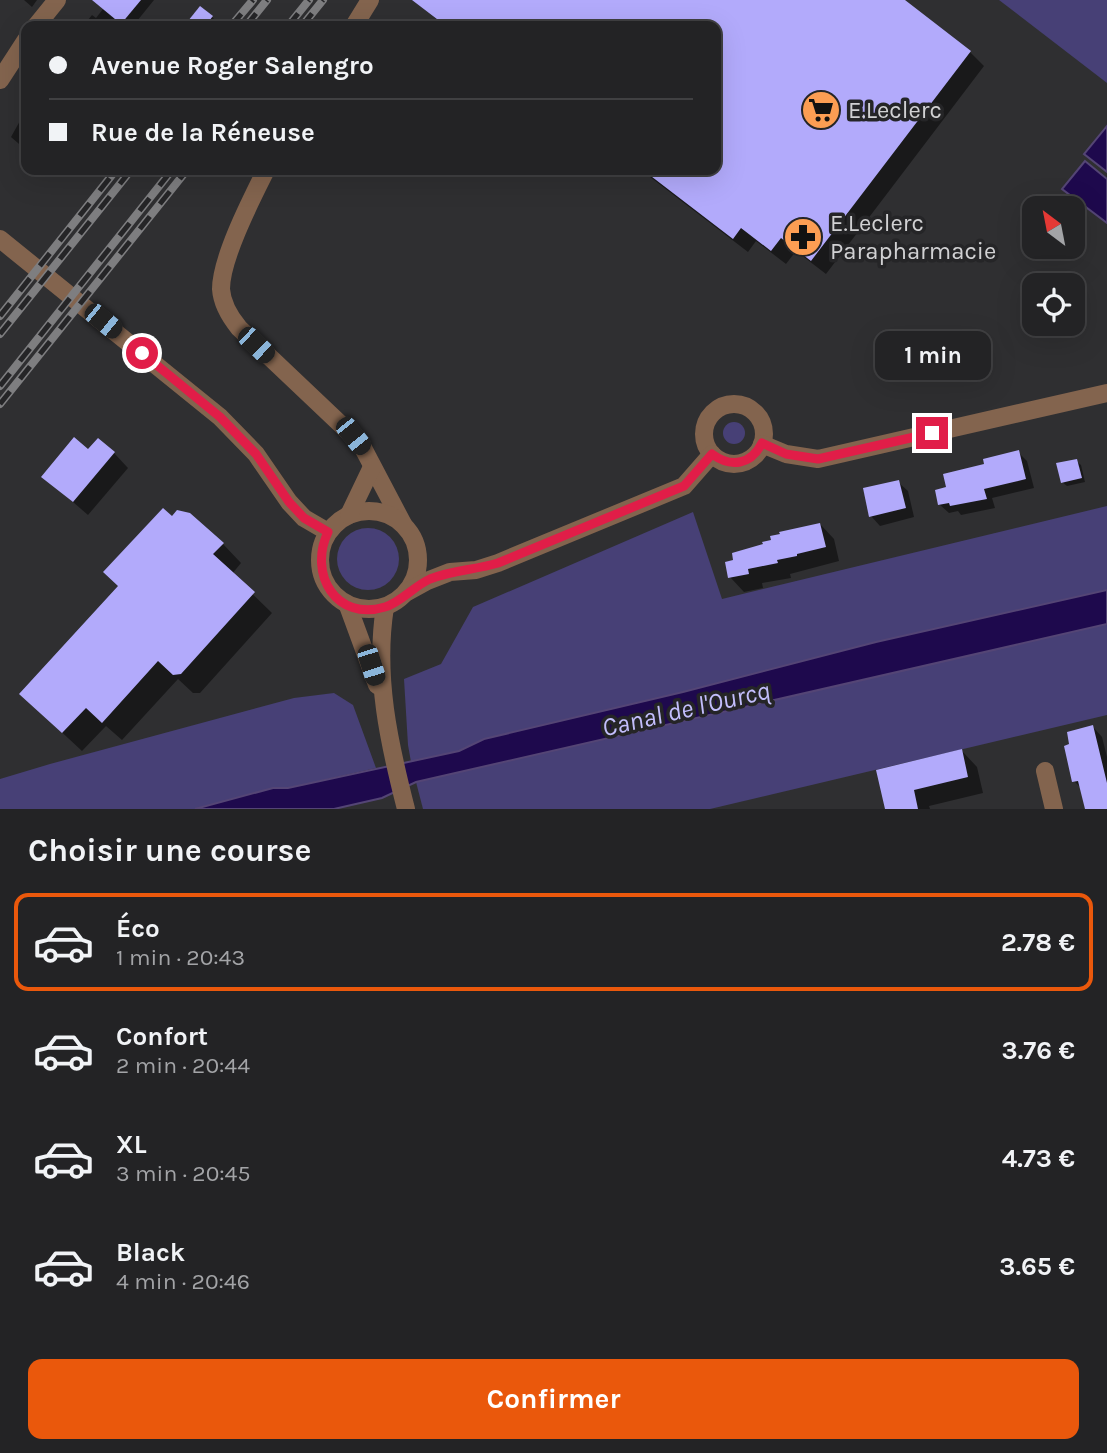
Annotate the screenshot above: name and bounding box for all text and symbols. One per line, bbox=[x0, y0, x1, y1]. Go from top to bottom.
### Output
text: Avenue Roger Salengro bbox=[91, 50, 374, 81]
supermarket icon: E.Leclerc bbox=[800, 89, 842, 131]
place label: E.Leclerc bbox=[848, 96, 942, 124]
text: Rue de la Réneuse bbox=[91, 117, 315, 148]
north arrow bbox=[1022, 196, 1085, 259]
map controls bbox=[1022, 196, 1085, 336]
place label: E.Leclerc Parapharmacie bbox=[830, 209, 996, 265]
pharmacy icon: E.Leclerc Parapharmacie bbox=[782, 216, 824, 258]
button: locate bbox=[1022, 273, 1085, 336]
car bbox=[81, 300, 126, 342]
car bbox=[234, 323, 279, 367]
callout: 1 min bbox=[874, 332, 990, 380]
route start bbox=[126, 337, 158, 369]
text: 1 min bbox=[904, 342, 962, 369]
car bbox=[332, 413, 375, 459]
route end bbox=[916, 417, 948, 449]
car bbox=[355, 642, 388, 688]
water label: Canal de l'Ourcq bbox=[599, 675, 773, 743]
text: Choisir une course bbox=[28, 832, 311, 869]
icon: car bbox=[32, 911, 95, 974]
text: Éco bbox=[116, 913, 160, 944]
text: 2.78 € bbox=[1001, 927, 1075, 958]
text: 1 min · 20:43 bbox=[116, 944, 245, 971]
icon: car bbox=[32, 1019, 95, 1082]
text: Confort bbox=[116, 1021, 208, 1052]
text: 3.76 € bbox=[1001, 1035, 1075, 1066]
text: 2 min · 20:44 bbox=[116, 1052, 250, 1079]
icon: car bbox=[32, 1127, 95, 1190]
text: XL bbox=[116, 1129, 147, 1160]
text: 4.73 € bbox=[1002, 1143, 1075, 1174]
text: 3 min · 20:45 bbox=[116, 1160, 250, 1187]
icon: car bbox=[32, 1235, 95, 1298]
text: Black bbox=[116, 1237, 185, 1268]
text: 3.65 € bbox=[999, 1251, 1075, 1282]
text: 4 min · 20:46 bbox=[116, 1268, 250, 1295]
button: Confirmer bbox=[28, 1359, 1079, 1439]

